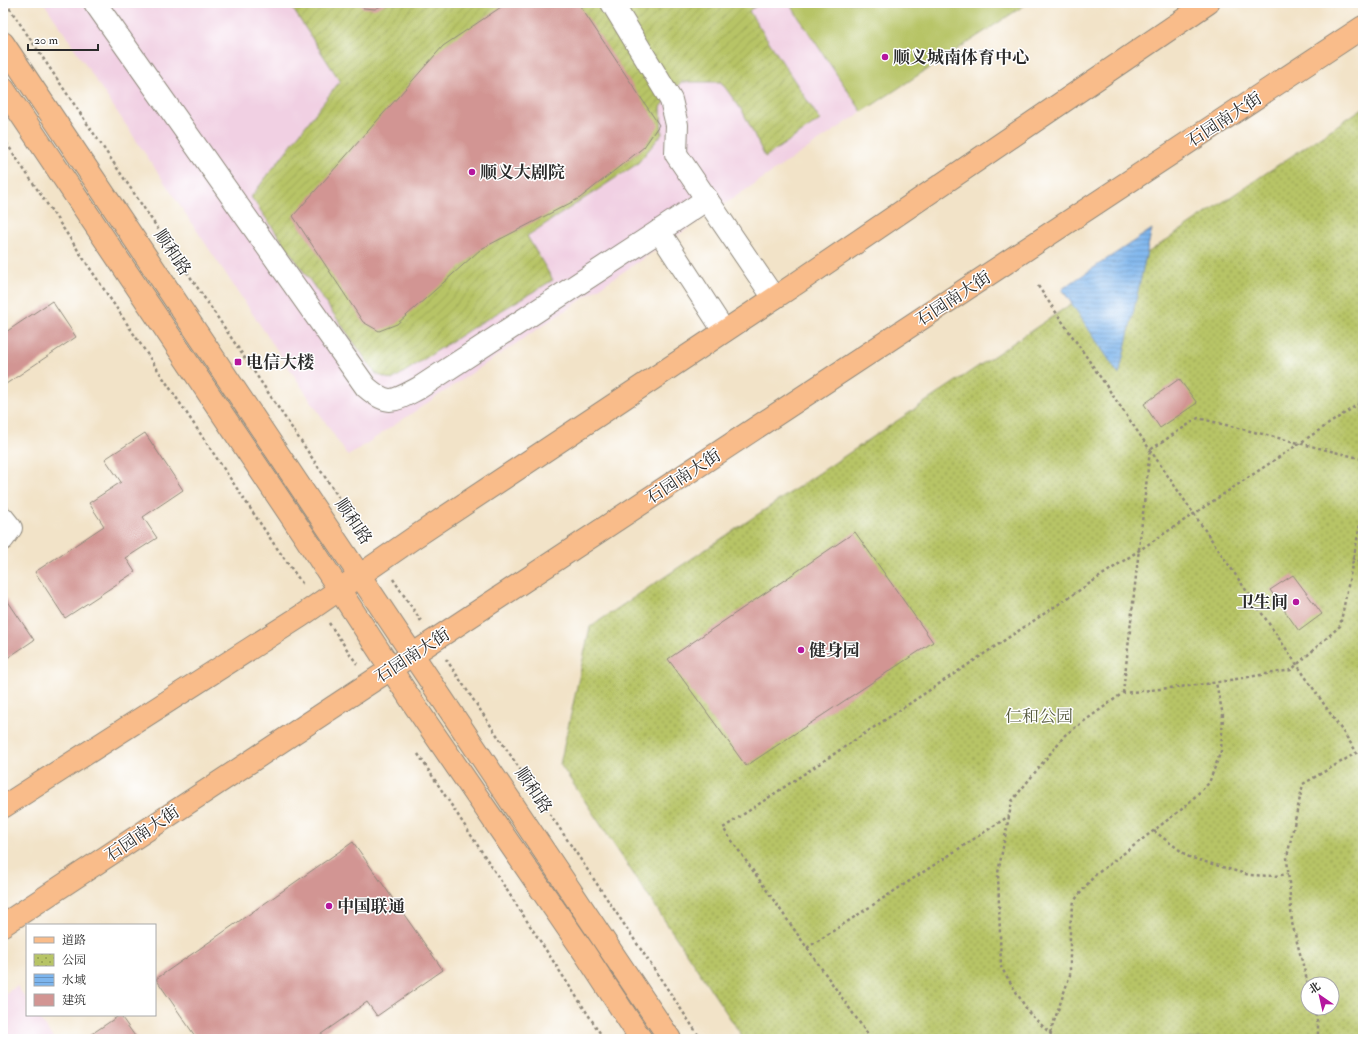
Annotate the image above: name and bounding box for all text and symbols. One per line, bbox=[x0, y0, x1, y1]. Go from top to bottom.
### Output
scale bar bbox=[28, 26, 98, 52]
text: 20 m bbox=[34, 33, 59, 48]
place label: 顺义城南体育中心 bbox=[893, 47, 1029, 68]
marker: 顺义城南体育中心 bbox=[880, 52, 890, 62]
street label: 石园南大街 bbox=[1183, 87, 1266, 151]
place label: 顺义大剧院 bbox=[480, 162, 565, 183]
marker: 顺义大剧院 bbox=[467, 167, 477, 177]
street label: 顺和路 bbox=[150, 225, 196, 279]
street label: 石园南大街 bbox=[912, 266, 995, 330]
place label: 电信大楼 bbox=[246, 352, 314, 373]
marker: 电信大楼 bbox=[233, 357, 243, 367]
street label: 石园南大街 bbox=[642, 444, 725, 508]
street label: 顺和路 bbox=[331, 494, 377, 548]
place label: 卫生间 bbox=[1237, 592, 1288, 613]
marker: 卫生间 bbox=[1291, 597, 1301, 607]
street label: 石园南大街 bbox=[371, 623, 454, 687]
place label: 健身园 bbox=[809, 640, 860, 661]
marker: 健身园 bbox=[796, 645, 806, 655]
park label: 仁和公园 bbox=[1005, 706, 1073, 727]
street label: 顺和路 bbox=[511, 763, 557, 817]
street label: 石园南大街 bbox=[101, 801, 183, 866]
place label: 中国联通 bbox=[337, 896, 405, 917]
marker: 中国联通 bbox=[324, 901, 334, 911]
legend bbox=[26, 924, 156, 1016]
text: 道路 bbox=[62, 933, 86, 948]
text: 公园 bbox=[62, 953, 86, 968]
text: 水域 bbox=[62, 973, 86, 988]
north arrow bbox=[1300, 976, 1340, 1016]
text: 北 bbox=[1306, 980, 1323, 997]
text: 建筑 bbox=[62, 993, 86, 1008]

